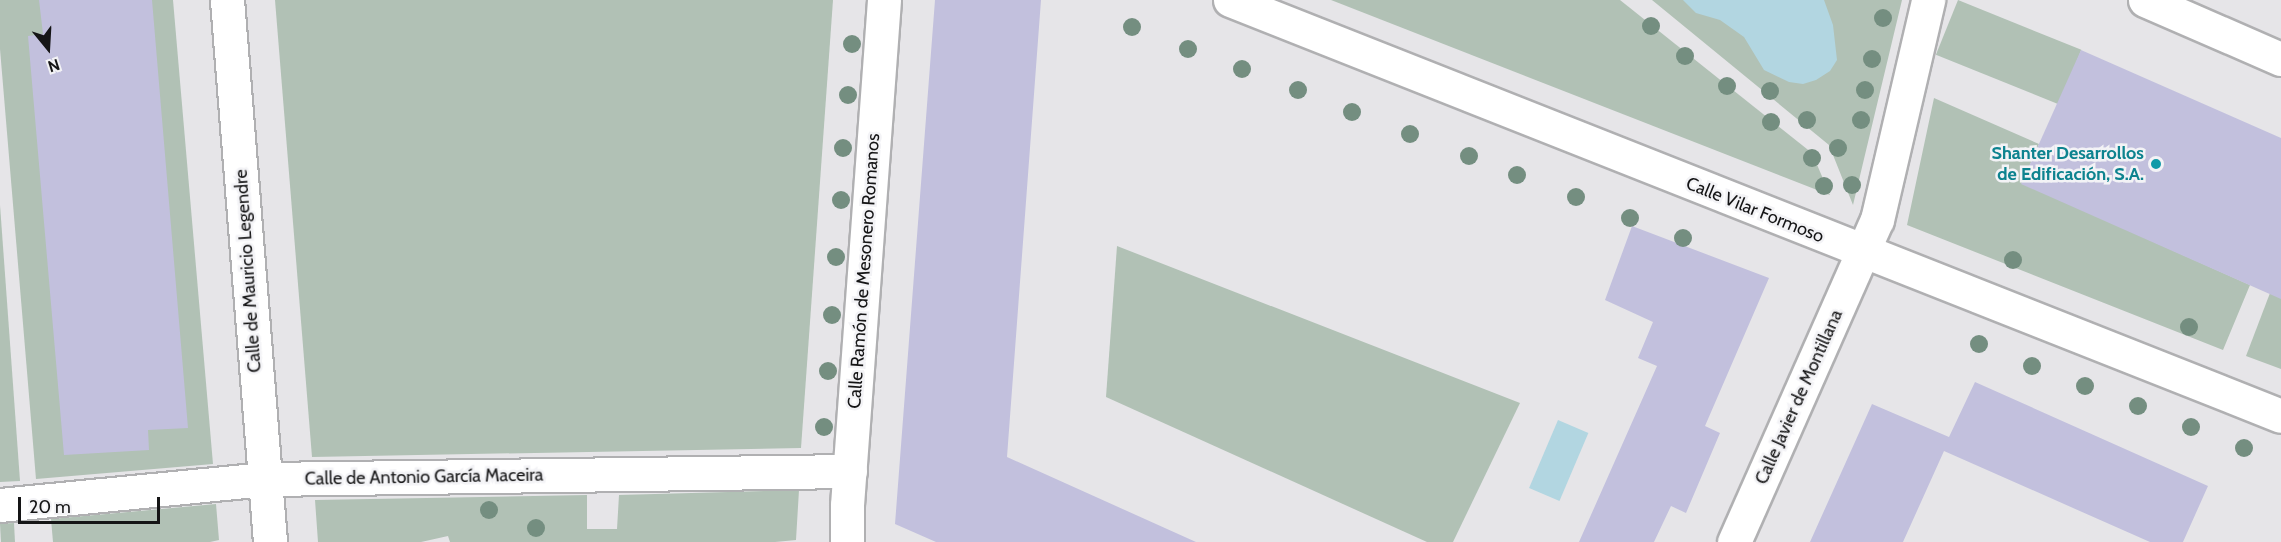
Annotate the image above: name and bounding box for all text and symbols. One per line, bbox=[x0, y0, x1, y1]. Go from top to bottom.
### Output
north arrow bbox=[18, 18, 78, 78]
text: N bbox=[45, 55, 62, 76]
street label: Calle Ramón de Mesonero Romanos bbox=[844, 133, 884, 409]
place label: Shanter Desarrollos de Edificación, S.A. bbox=[1992, 143, 2144, 186]
marker: Shanter Desarrollos de Edificación, S.A. bbox=[2149, 157, 2163, 171]
street label: Calle de Mauricio Legendre bbox=[230, 169, 266, 373]
street label: Calle Vilar Formoso bbox=[1683, 172, 1827, 248]
street label: Calle Javier de Montillana bbox=[1751, 306, 1847, 488]
street label: Calle de Antonio García Maceira bbox=[304, 464, 544, 490]
scale bar bbox=[21, 485, 164, 523]
text: 20 m bbox=[29, 496, 71, 518]

